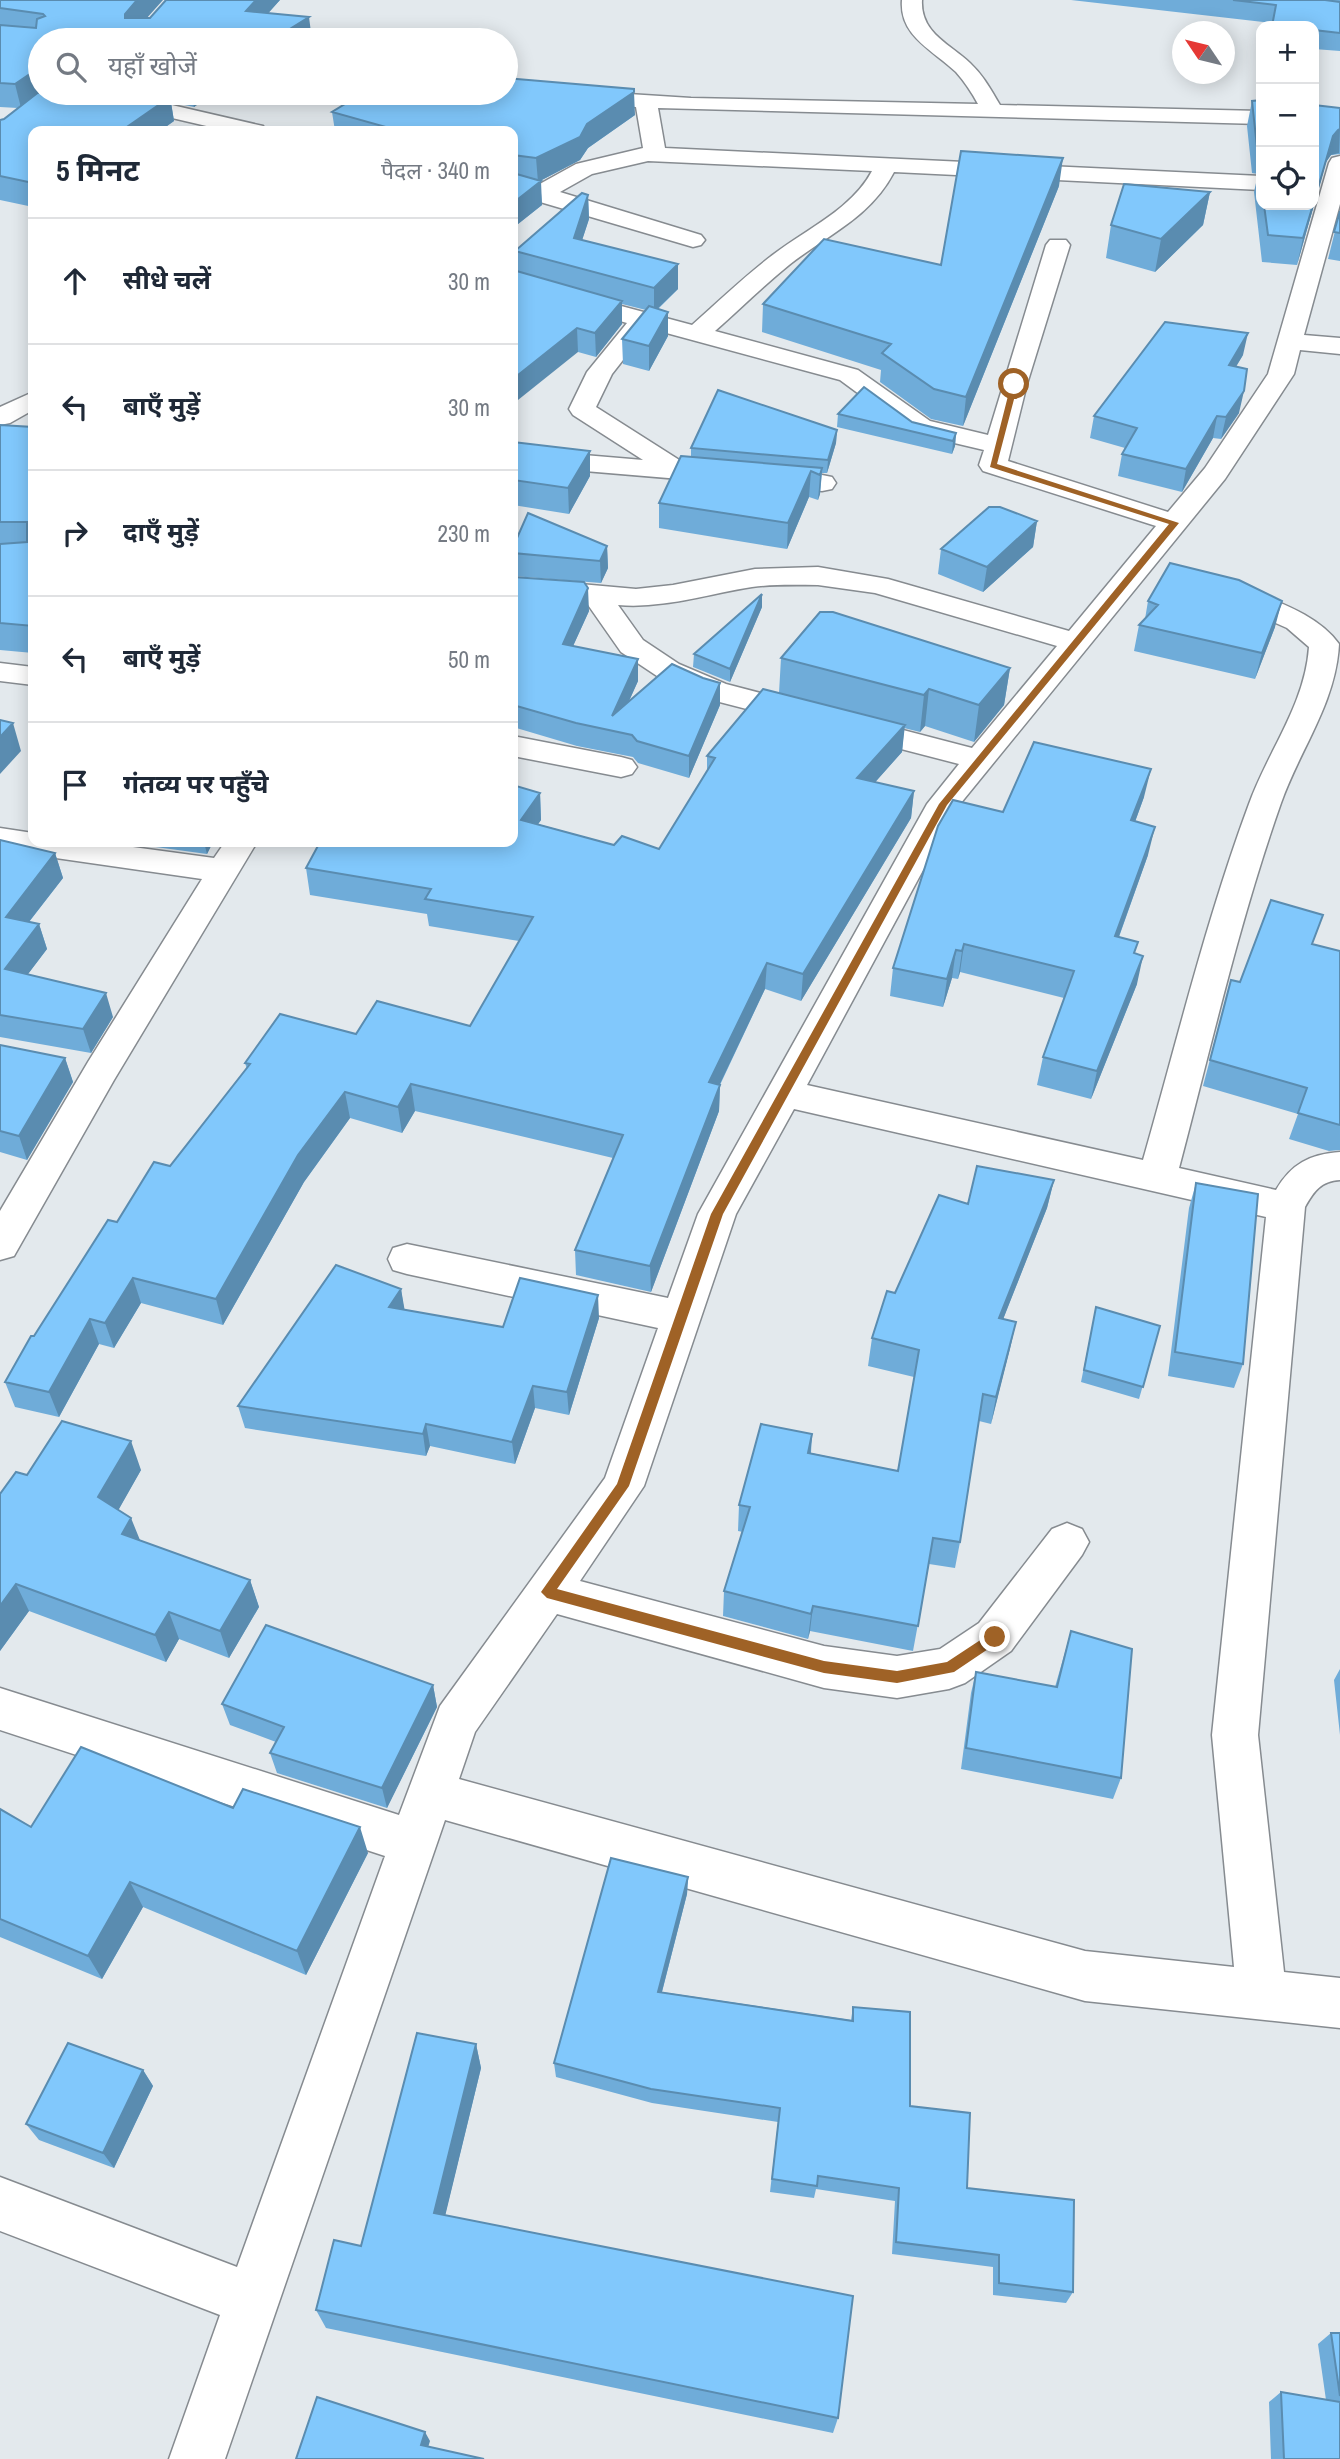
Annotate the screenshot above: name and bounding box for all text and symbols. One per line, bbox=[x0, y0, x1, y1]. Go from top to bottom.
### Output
north arrow bbox=[1172, 21, 1235, 84]
map controls bbox=[1256, 21, 1319, 210]
button: + bbox=[1256, 21, 1319, 84]
search box bbox=[28, 28, 518, 105]
icon: search bbox=[52, 48, 90, 86]
text: यहाँ खोजें bbox=[108, 48, 197, 83]
button: − bbox=[1256, 84, 1319, 147]
button: locate bbox=[1256, 147, 1319, 210]
text: 5 मिनट bbox=[56, 150, 140, 190]
text: पैदल · 340 m bbox=[381, 155, 490, 186]
icon: ahead bbox=[56, 262, 94, 300]
text: सीधे चलें bbox=[123, 262, 211, 297]
text: 30 m bbox=[448, 266, 490, 297]
route start bbox=[998, 368, 1029, 399]
icon: left bbox=[56, 388, 94, 426]
text: बाएँ मुड़ें bbox=[123, 388, 200, 423]
text: 30 m bbox=[448, 392, 490, 423]
icon: right bbox=[56, 514, 94, 552]
text: दाएँ मुड़ें bbox=[123, 514, 199, 549]
text: 230 m bbox=[438, 518, 490, 549]
icon: left bbox=[56, 640, 94, 678]
text: बाएँ मुड़ें bbox=[123, 640, 200, 675]
text: 50 m bbox=[448, 644, 490, 675]
icon: arrive bbox=[56, 766, 94, 804]
text: गंतव्य पर पहुँचे bbox=[123, 766, 269, 801]
route end bbox=[979, 1621, 1010, 1652]

